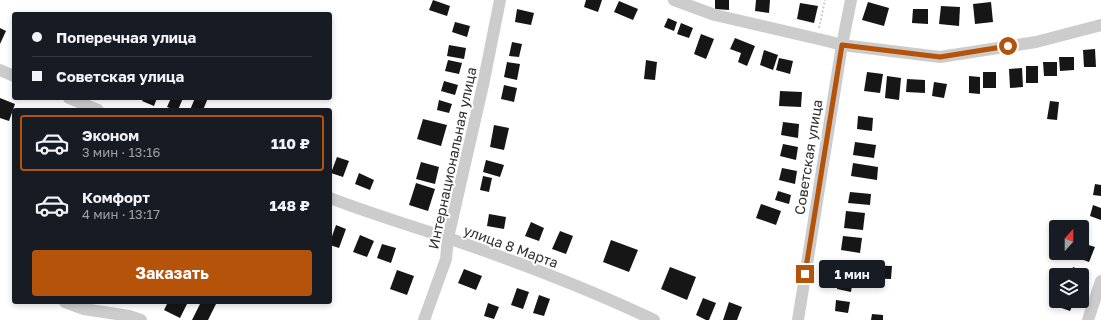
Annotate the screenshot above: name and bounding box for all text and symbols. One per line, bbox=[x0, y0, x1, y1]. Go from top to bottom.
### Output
text: Поперечная улица bbox=[56, 28, 196, 46]
route start bbox=[999, 37, 1017, 55]
street label: Интернациональная улица bbox=[424, 65, 480, 251]
text: Советская улица bbox=[56, 67, 184, 85]
street label: Советская улица bbox=[790, 98, 826, 216]
icon: car bbox=[34, 125, 70, 161]
text: Эконом bbox=[82, 126, 139, 144]
text: 110 ₽ bbox=[271, 134, 310, 152]
text: 3 мин · 13:16 bbox=[82, 144, 160, 160]
icon: car bbox=[34, 187, 70, 223]
text: Комфорт bbox=[82, 188, 150, 206]
text: 148 ₽ bbox=[269, 196, 310, 214]
text: 4 мин · 13:17 bbox=[82, 206, 160, 222]
north arrow bbox=[1049, 220, 1089, 260]
map controls bbox=[1049, 220, 1089, 308]
street label: улица 8 Марта bbox=[461, 221, 561, 271]
button: Заказать bbox=[32, 250, 312, 296]
callout: 1 мин bbox=[819, 260, 885, 288]
route end bbox=[796, 265, 814, 283]
text: 1 мин bbox=[834, 266, 870, 282]
button: layers bbox=[1049, 268, 1089, 308]

